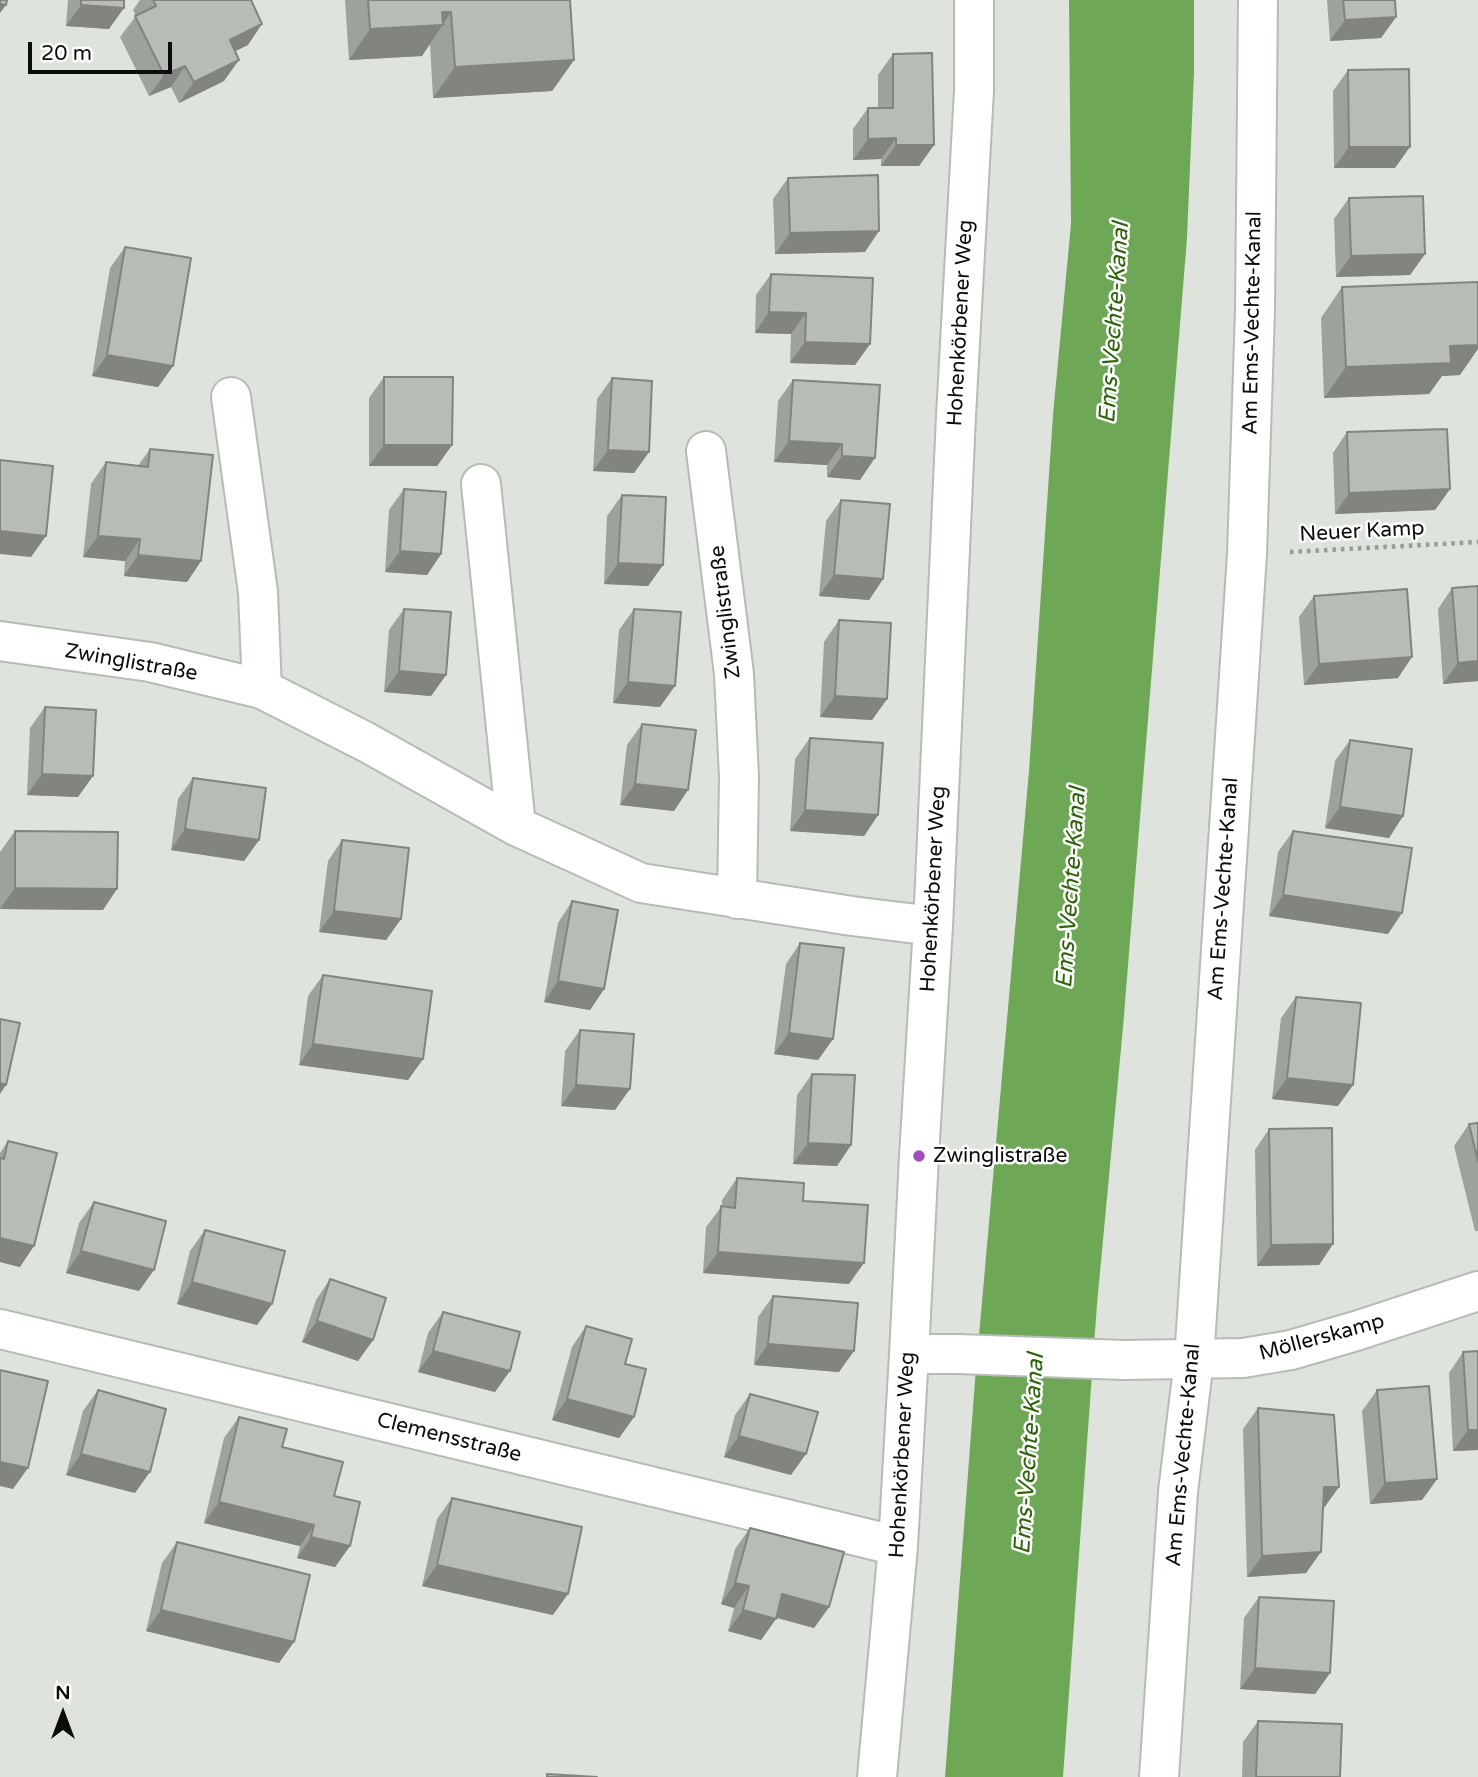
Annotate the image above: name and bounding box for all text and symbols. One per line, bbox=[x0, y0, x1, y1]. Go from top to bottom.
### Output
scale bar bbox=[32, 28, 175, 72]
text: 20 m bbox=[41, 41, 92, 66]
street label: Am Ems-Vechte-Kanal bbox=[1238, 211, 1268, 435]
street label: Hohenkörbener Weg bbox=[943, 219, 979, 427]
water label: Ems-Vechte-Kanal bbox=[1094, 222, 1136, 424]
street label: Neuer Kamp bbox=[1299, 516, 1425, 548]
street label: Zwinglistraße bbox=[705, 544, 747, 680]
street label: Zwinglistraße bbox=[63, 639, 199, 687]
street label: Am Ems-Vechte-Kanal bbox=[1204, 776, 1244, 1002]
street label: Hohenkörbener Weg bbox=[916, 785, 952, 993]
water label: Ems-Vechte-Kanal bbox=[1051, 787, 1093, 989]
place label: Zwinglistraße bbox=[933, 1143, 1067, 1169]
marker: Zwinglistraße bbox=[911, 1148, 927, 1164]
street label: Möllerskamp bbox=[1257, 1309, 1387, 1367]
street label: Am Ems-Vechte-Kanal bbox=[1162, 1342, 1206, 1568]
street label: Hohenkörbener Weg bbox=[885, 1351, 921, 1559]
water label: Ems-Vechte-Kanal bbox=[1009, 1353, 1051, 1555]
street label: Clemensstraße bbox=[374, 1408, 524, 1468]
north arrow bbox=[28, 1679, 98, 1749]
text: N bbox=[55, 1682, 71, 1704]

